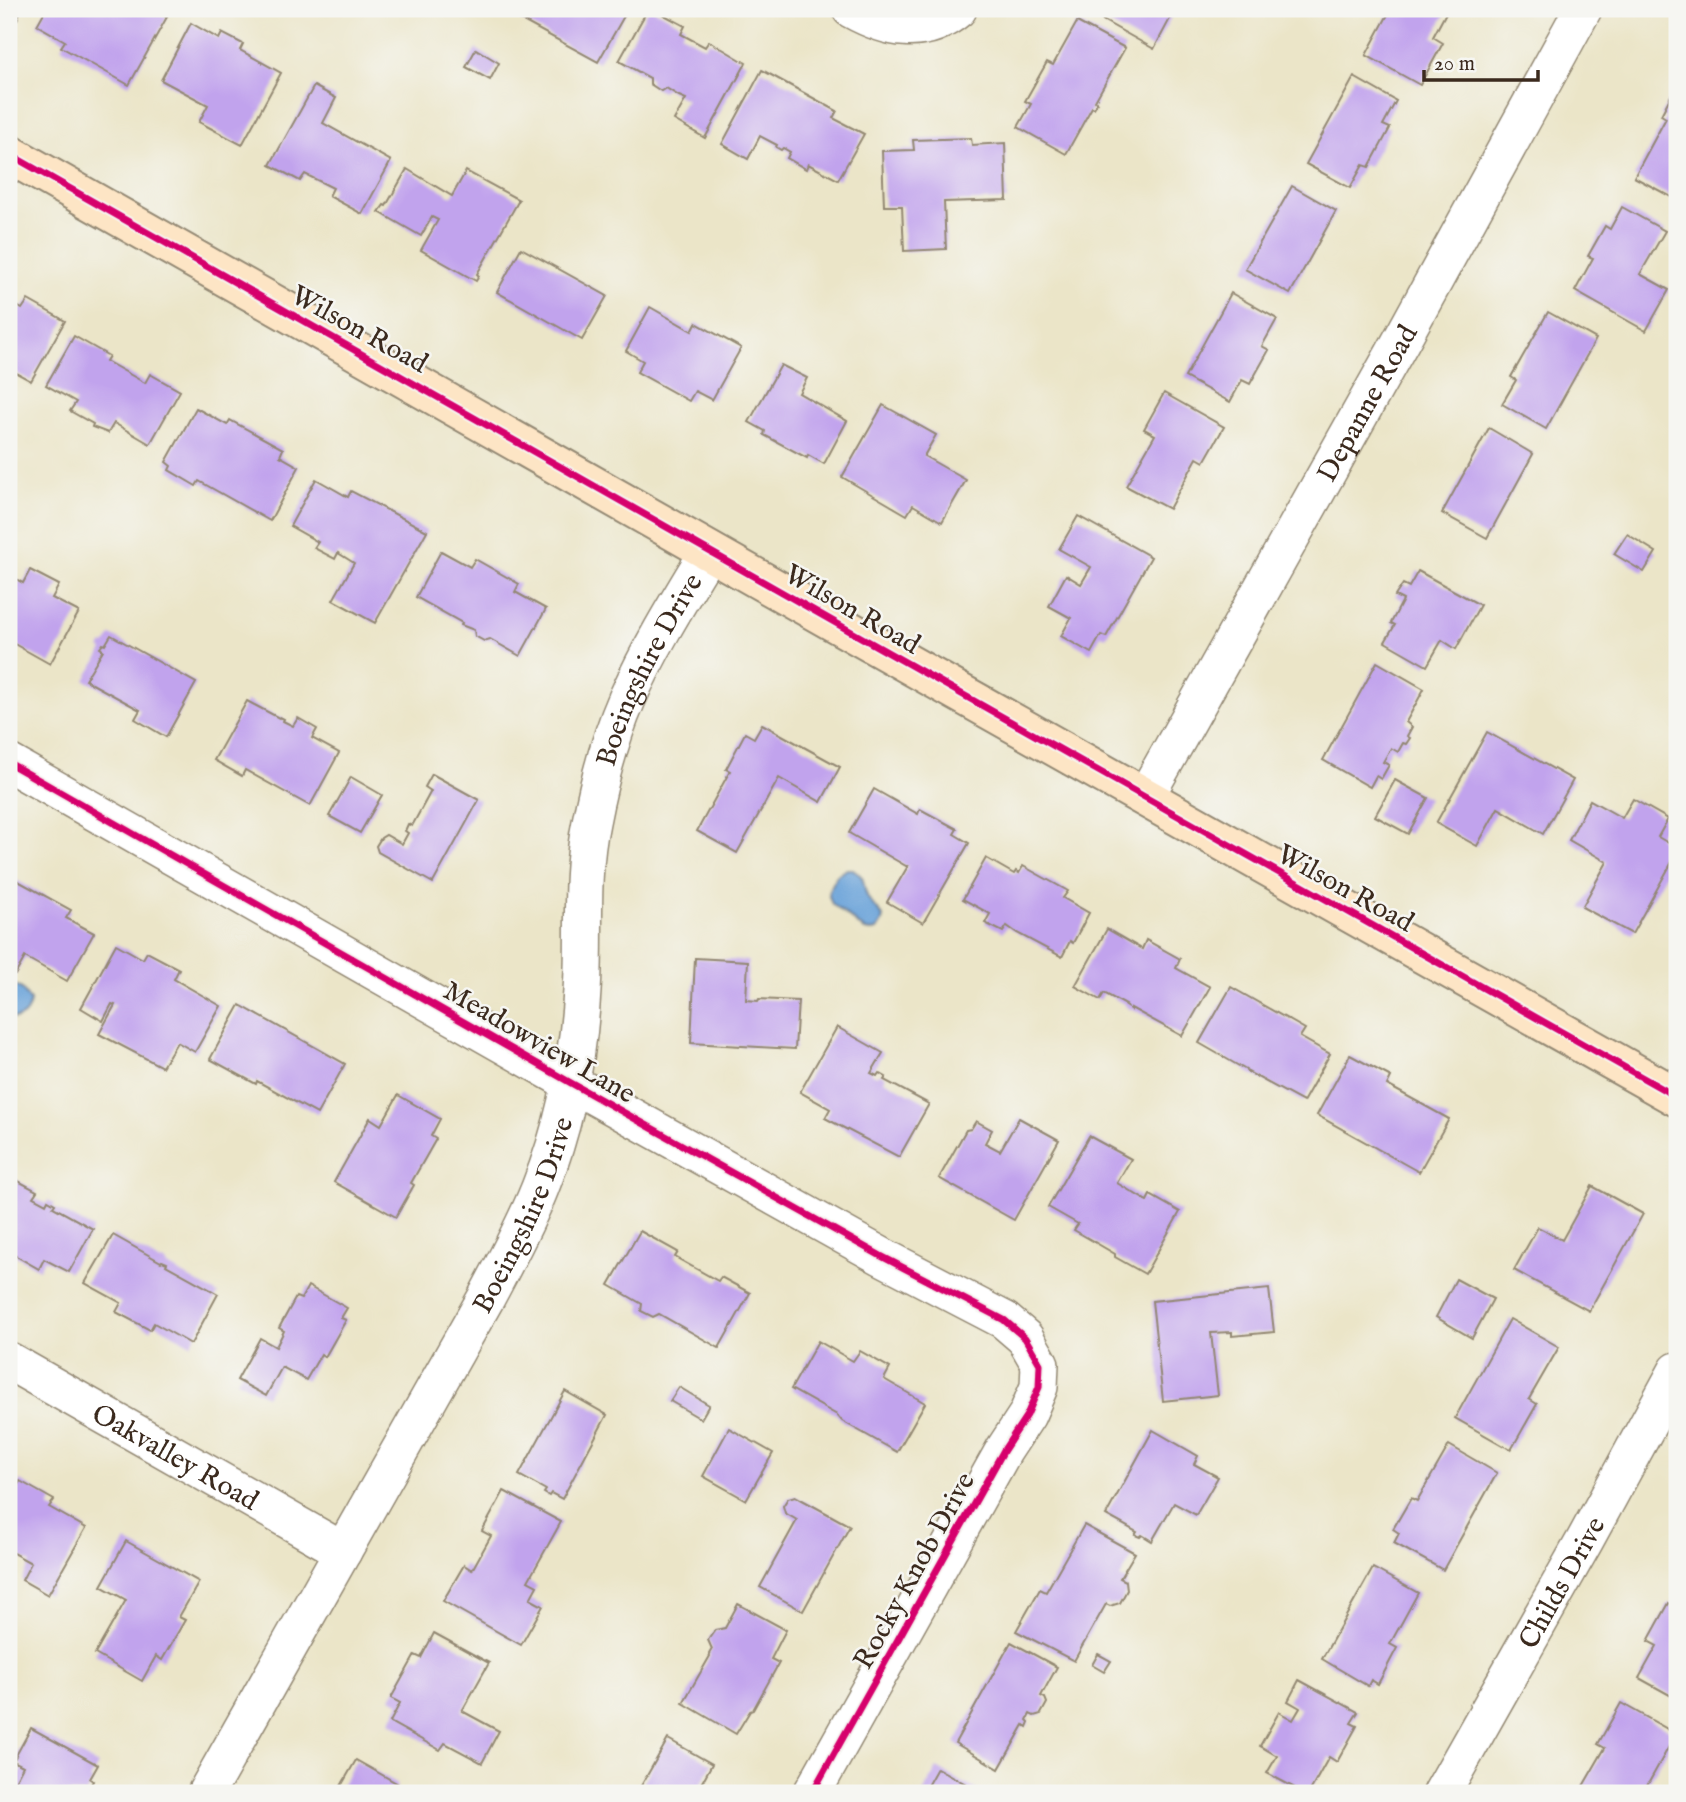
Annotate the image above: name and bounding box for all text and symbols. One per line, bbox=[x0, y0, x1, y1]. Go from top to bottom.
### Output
scale bar bbox=[1424, 38, 1537, 82]
text: 20 m bbox=[1434, 51, 1475, 78]
street label: Wilson Road bbox=[284, 278, 433, 382]
street label: Depanne Road bbox=[1310, 319, 1426, 489]
street label: Wilson Road bbox=[778, 557, 926, 663]
street label: Boeingshire Drive bbox=[590, 567, 712, 771]
street label: Wilson Road bbox=[1270, 837, 1419, 941]
street label: Meadowview Lane bbox=[436, 974, 641, 1112]
street label: Boeingshire Drive bbox=[466, 1114, 582, 1320]
street label: Oakvalley Road bbox=[85, 1397, 264, 1519]
street label: Rocky Knob Drive bbox=[847, 1467, 984, 1676]
street label: Childs Drive bbox=[1512, 1511, 1614, 1656]

